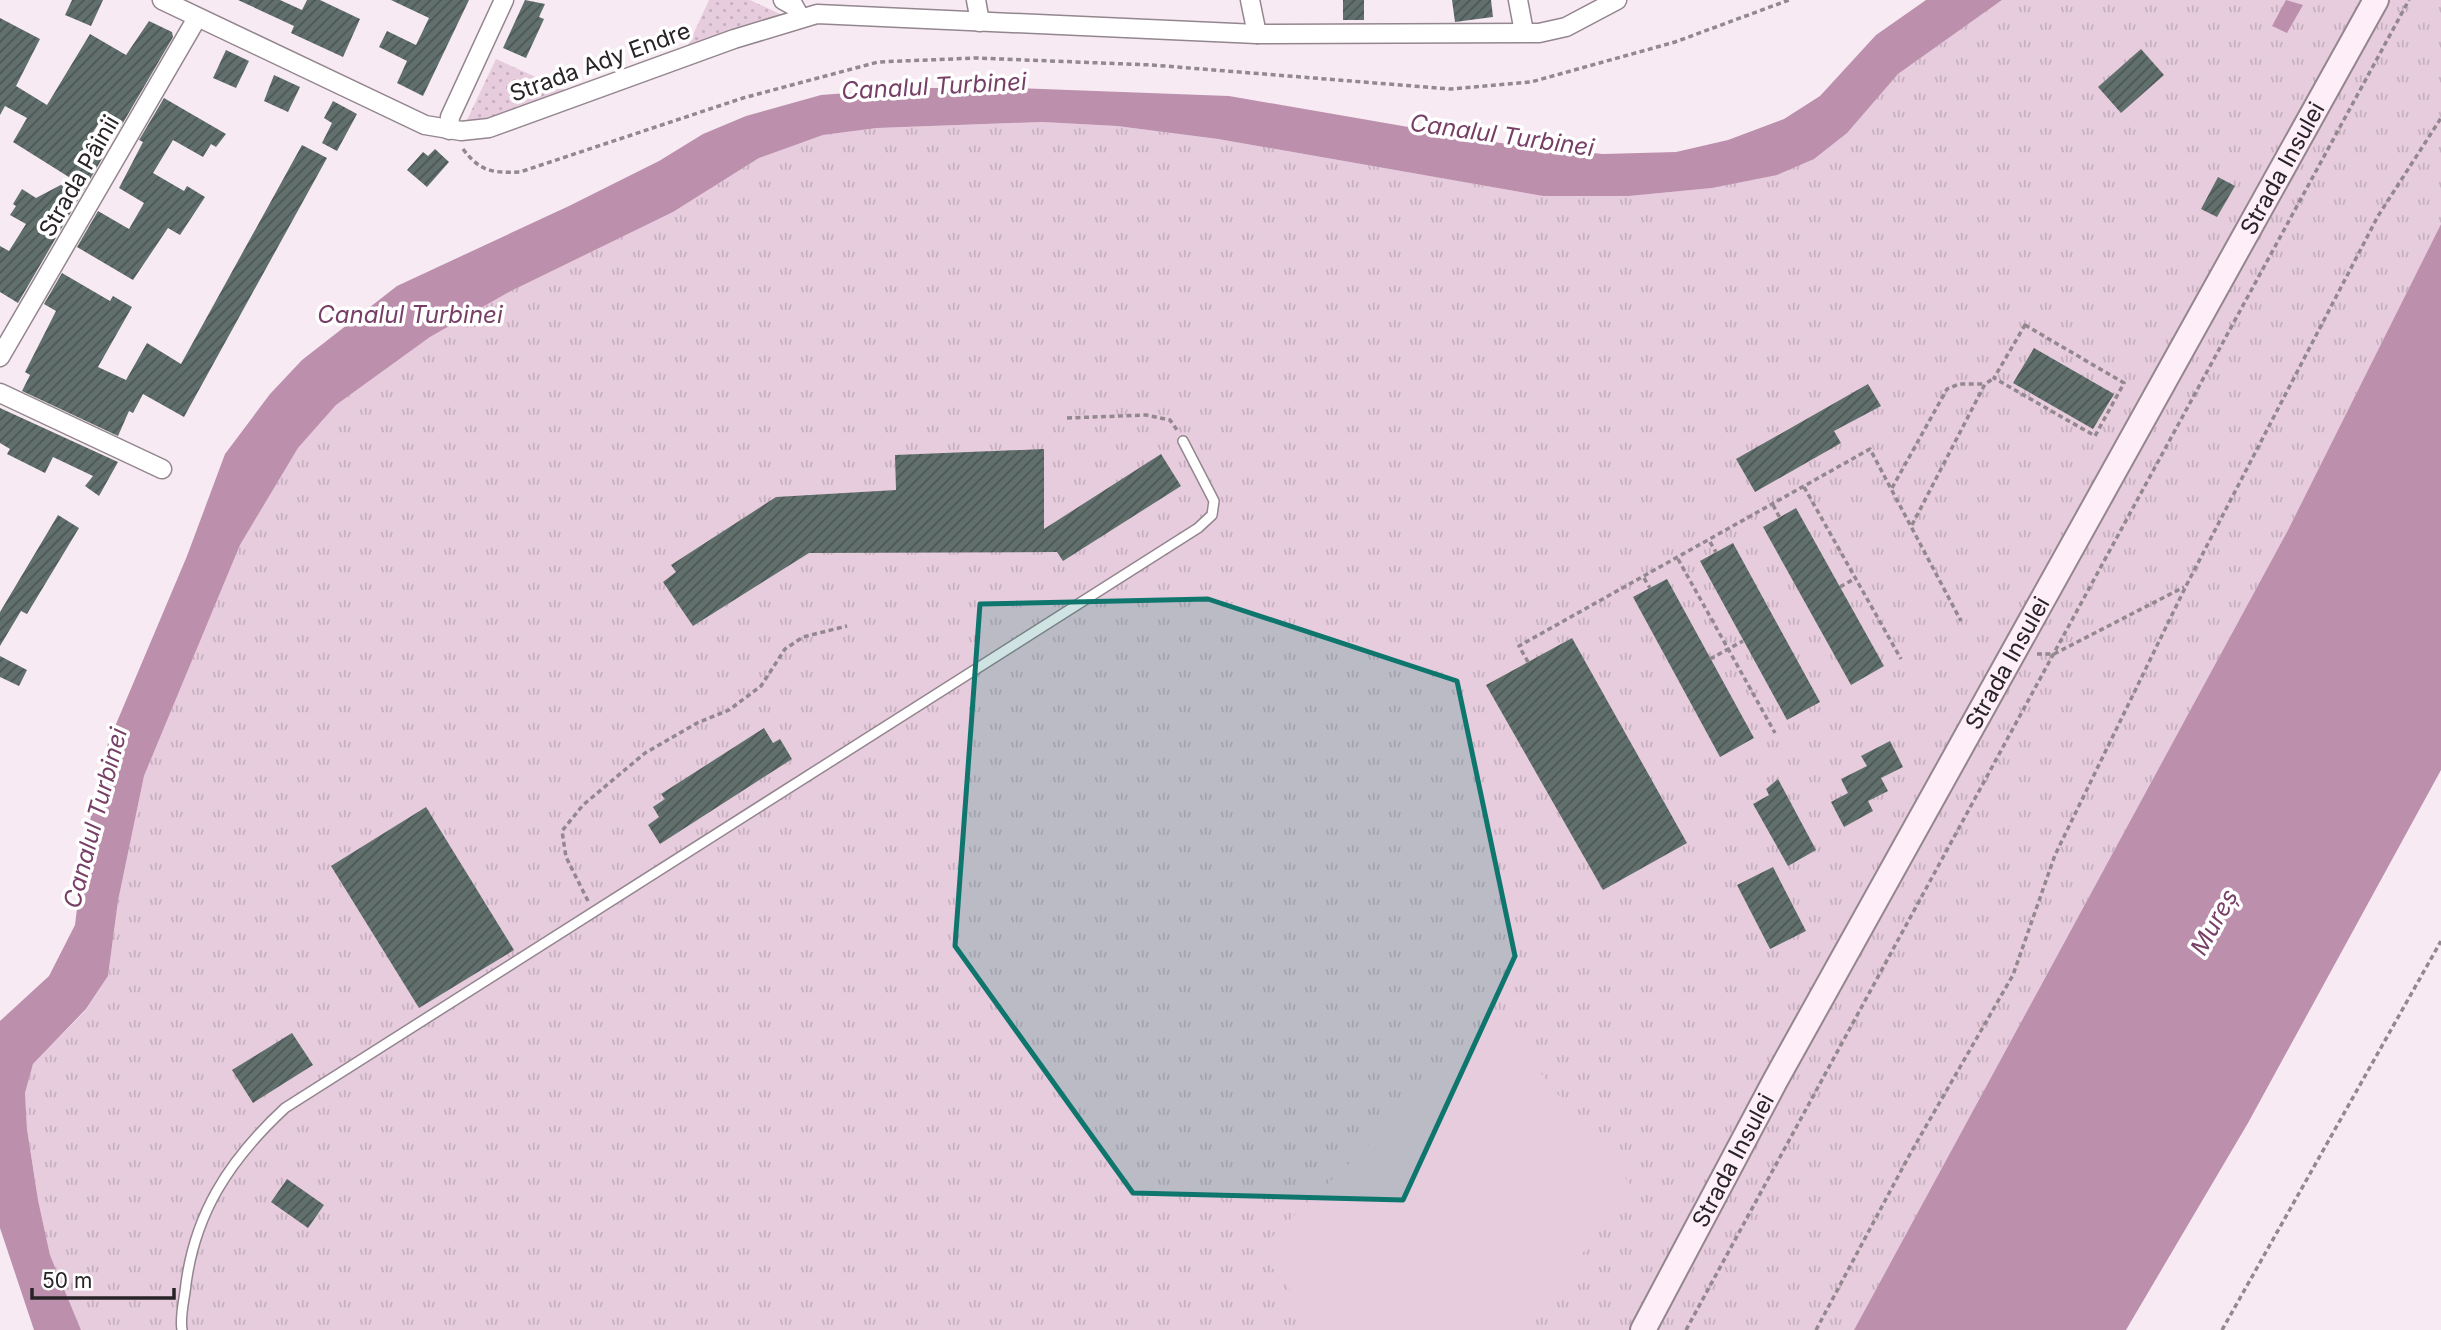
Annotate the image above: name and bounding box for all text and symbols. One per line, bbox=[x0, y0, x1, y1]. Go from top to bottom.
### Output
street label: Strada Ady Endre bbox=[506, 16, 694, 108]
water label: Canalul Turbinei bbox=[841, 67, 1029, 105]
street label: Strada Insulei bbox=[2234, 97, 2330, 240]
water label: Canalul Turbinei bbox=[1408, 108, 1597, 162]
street label: Strada Pâinii bbox=[33, 110, 125, 242]
water label: Canalul Turbinei bbox=[317, 300, 504, 329]
street label: Strada Insulei bbox=[1959, 592, 2055, 734]
water label: Canalul Turbinei bbox=[57, 724, 133, 911]
water label: Mureș bbox=[2184, 884, 2244, 960]
street label: Strada Insulei bbox=[1686, 1089, 1780, 1232]
scale bar bbox=[32, 1256, 173, 1300]
text: 50 m bbox=[42, 1268, 92, 1293]

